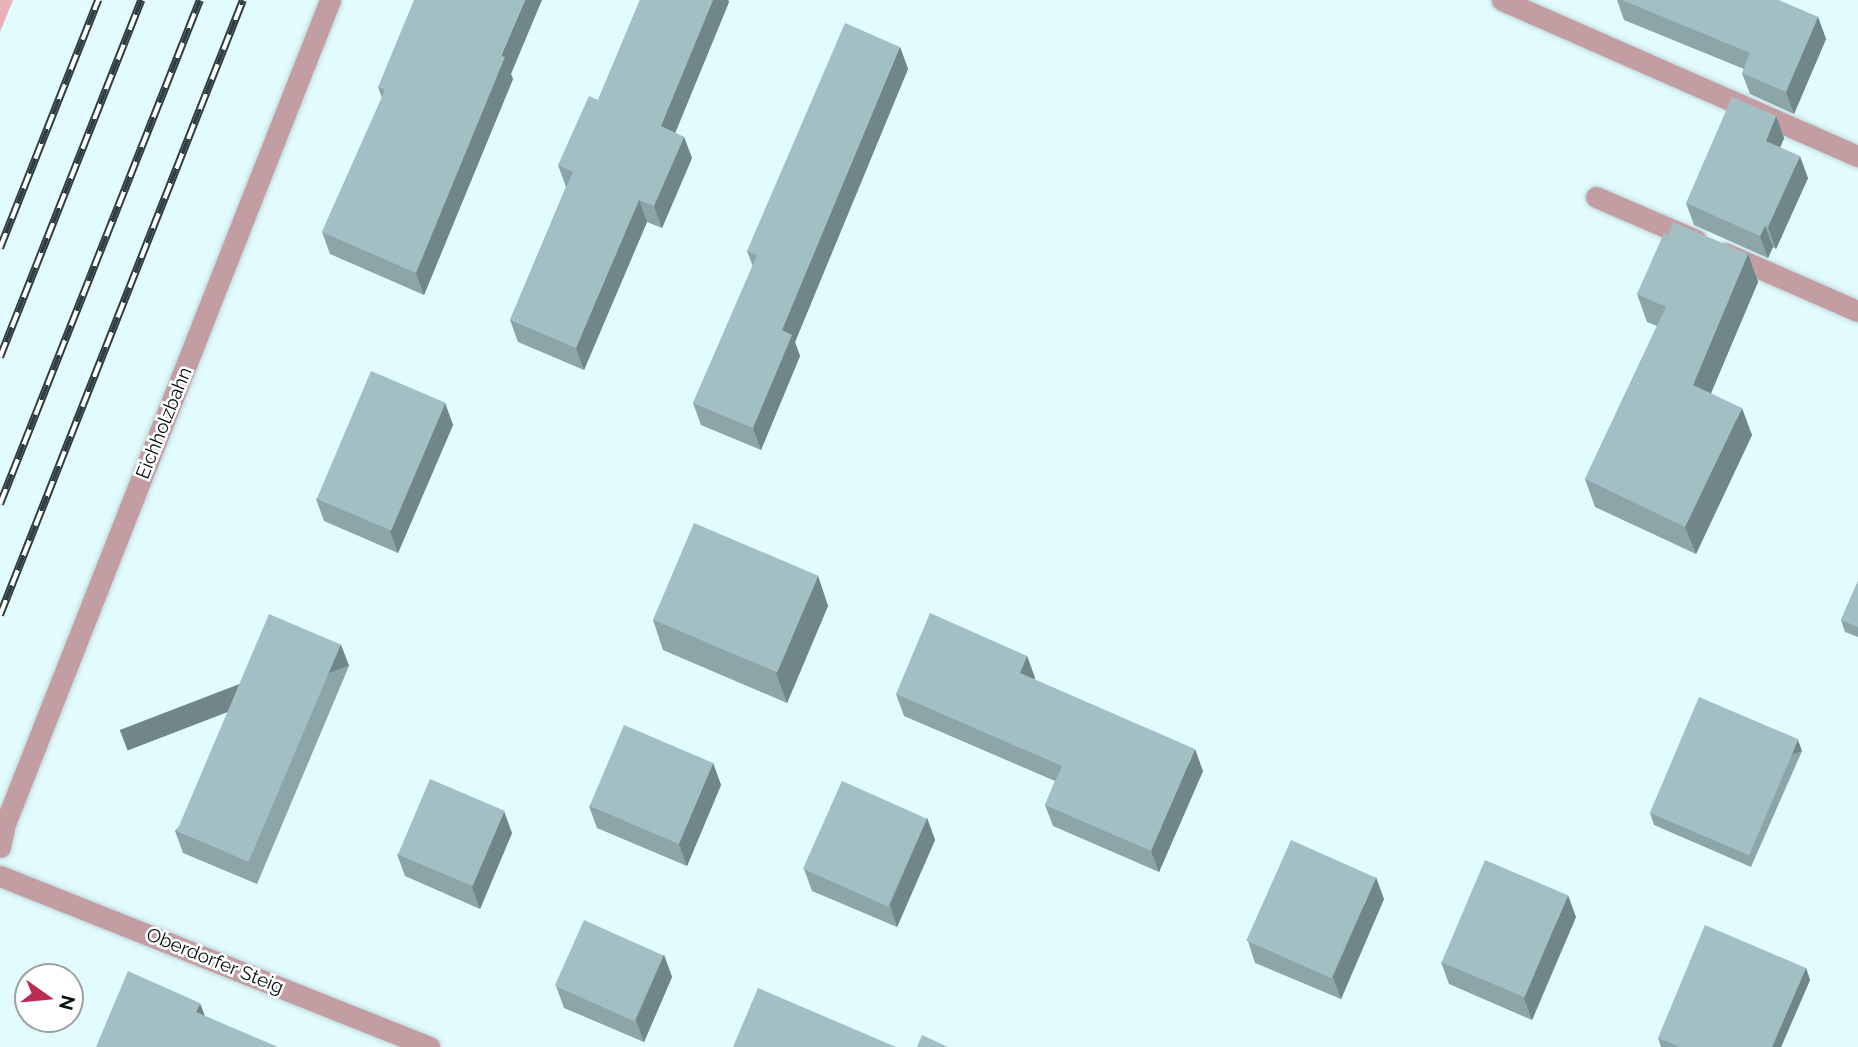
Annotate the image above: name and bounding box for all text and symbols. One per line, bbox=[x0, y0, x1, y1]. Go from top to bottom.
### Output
street label: Eichholzbahn bbox=[131, 364, 197, 482]
street label: Oberdorfer Steig bbox=[143, 923, 287, 999]
north arrow bbox=[14, 963, 84, 1033]
text: N bbox=[55, 993, 80, 1013]

